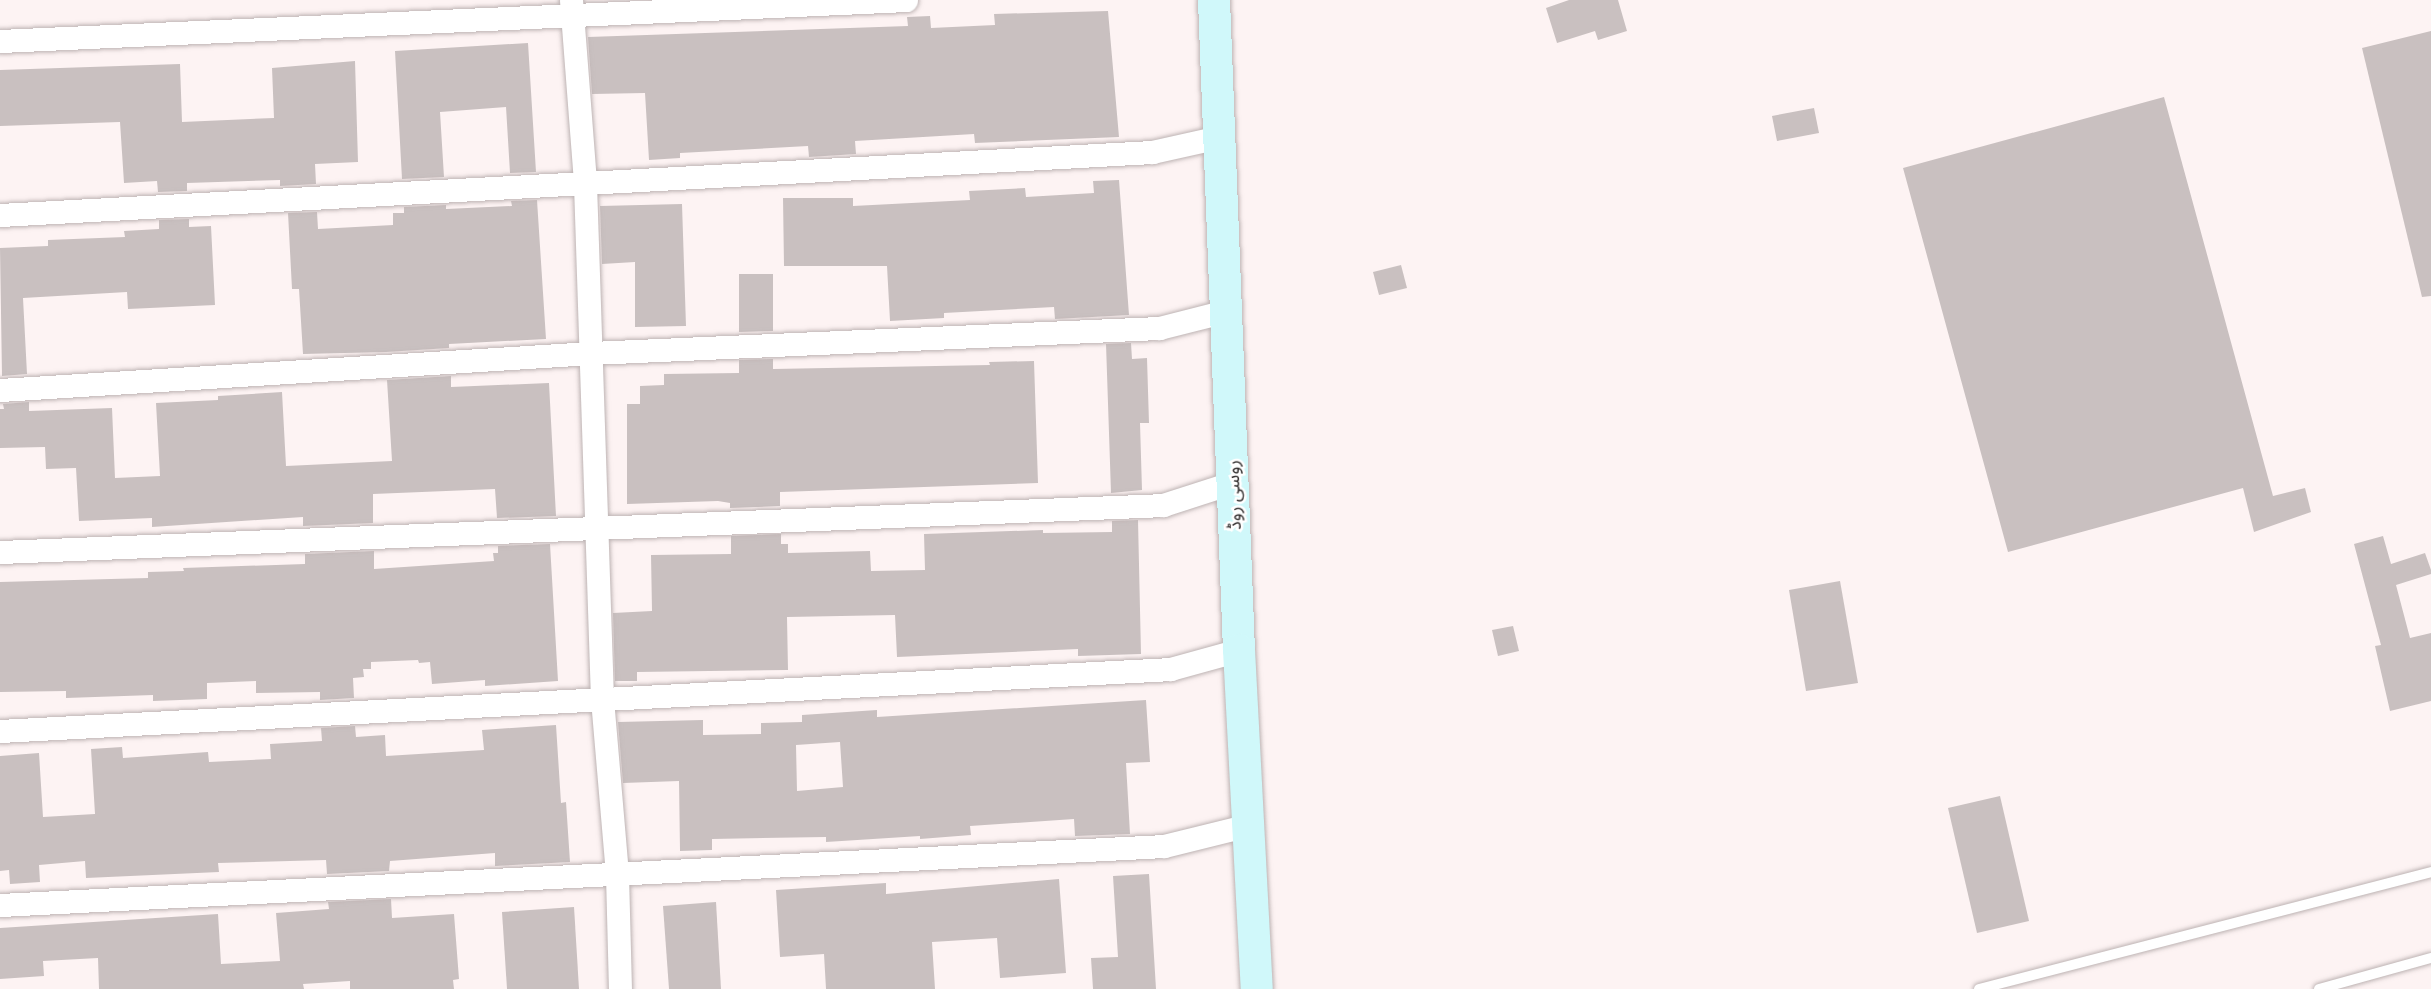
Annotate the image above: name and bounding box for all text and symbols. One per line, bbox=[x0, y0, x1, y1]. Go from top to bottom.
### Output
street label: روسی روڈ bbox=[1222, 460, 1246, 530]

